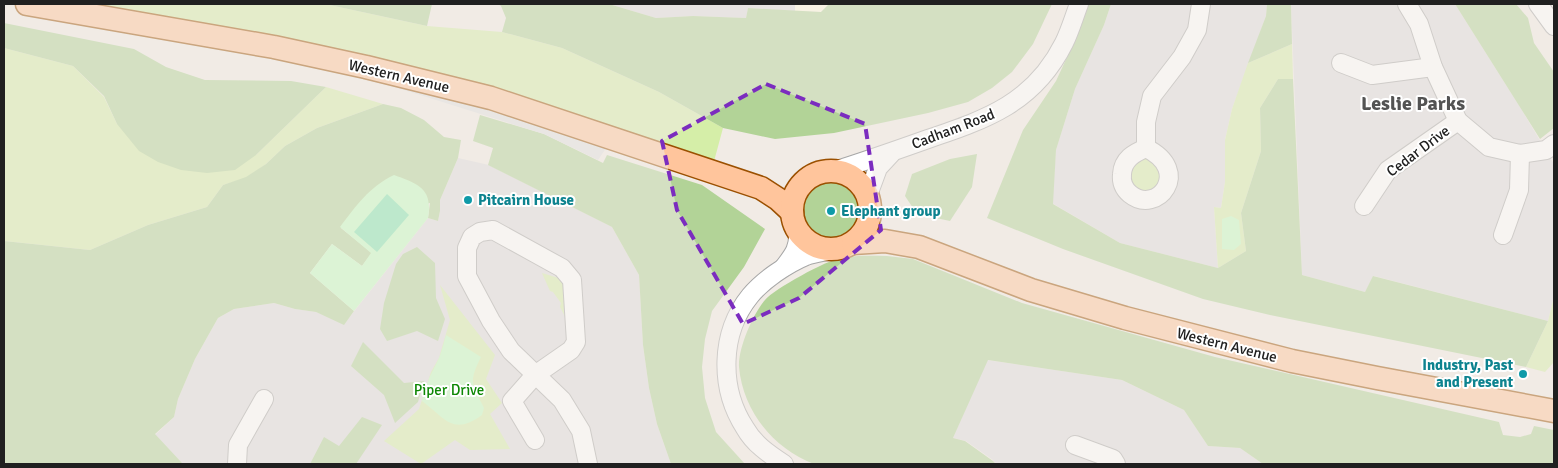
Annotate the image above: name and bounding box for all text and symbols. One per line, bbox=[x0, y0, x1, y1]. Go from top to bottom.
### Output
street label: Western Avenue bbox=[347, 56, 451, 96]
district label: Leslie Parks bbox=[1361, 91, 1465, 116]
street label: Cadham Road bbox=[909, 105, 997, 153]
street label: Cedar Drive bbox=[1383, 121, 1453, 181]
place label: Pitcairn House bbox=[478, 191, 574, 209]
marker: Pitcairn House bbox=[462, 194, 474, 206]
place label: Elephant group bbox=[841, 202, 941, 220]
marker: Elephant group bbox=[825, 205, 837, 217]
street label: Western Avenue bbox=[1175, 324, 1279, 366]
place label: Industry, Past and Present bbox=[1422, 356, 1513, 391]
marker: Industry, Past and Present bbox=[1517, 368, 1529, 380]
park label: Piper Drive bbox=[414, 381, 484, 399]

